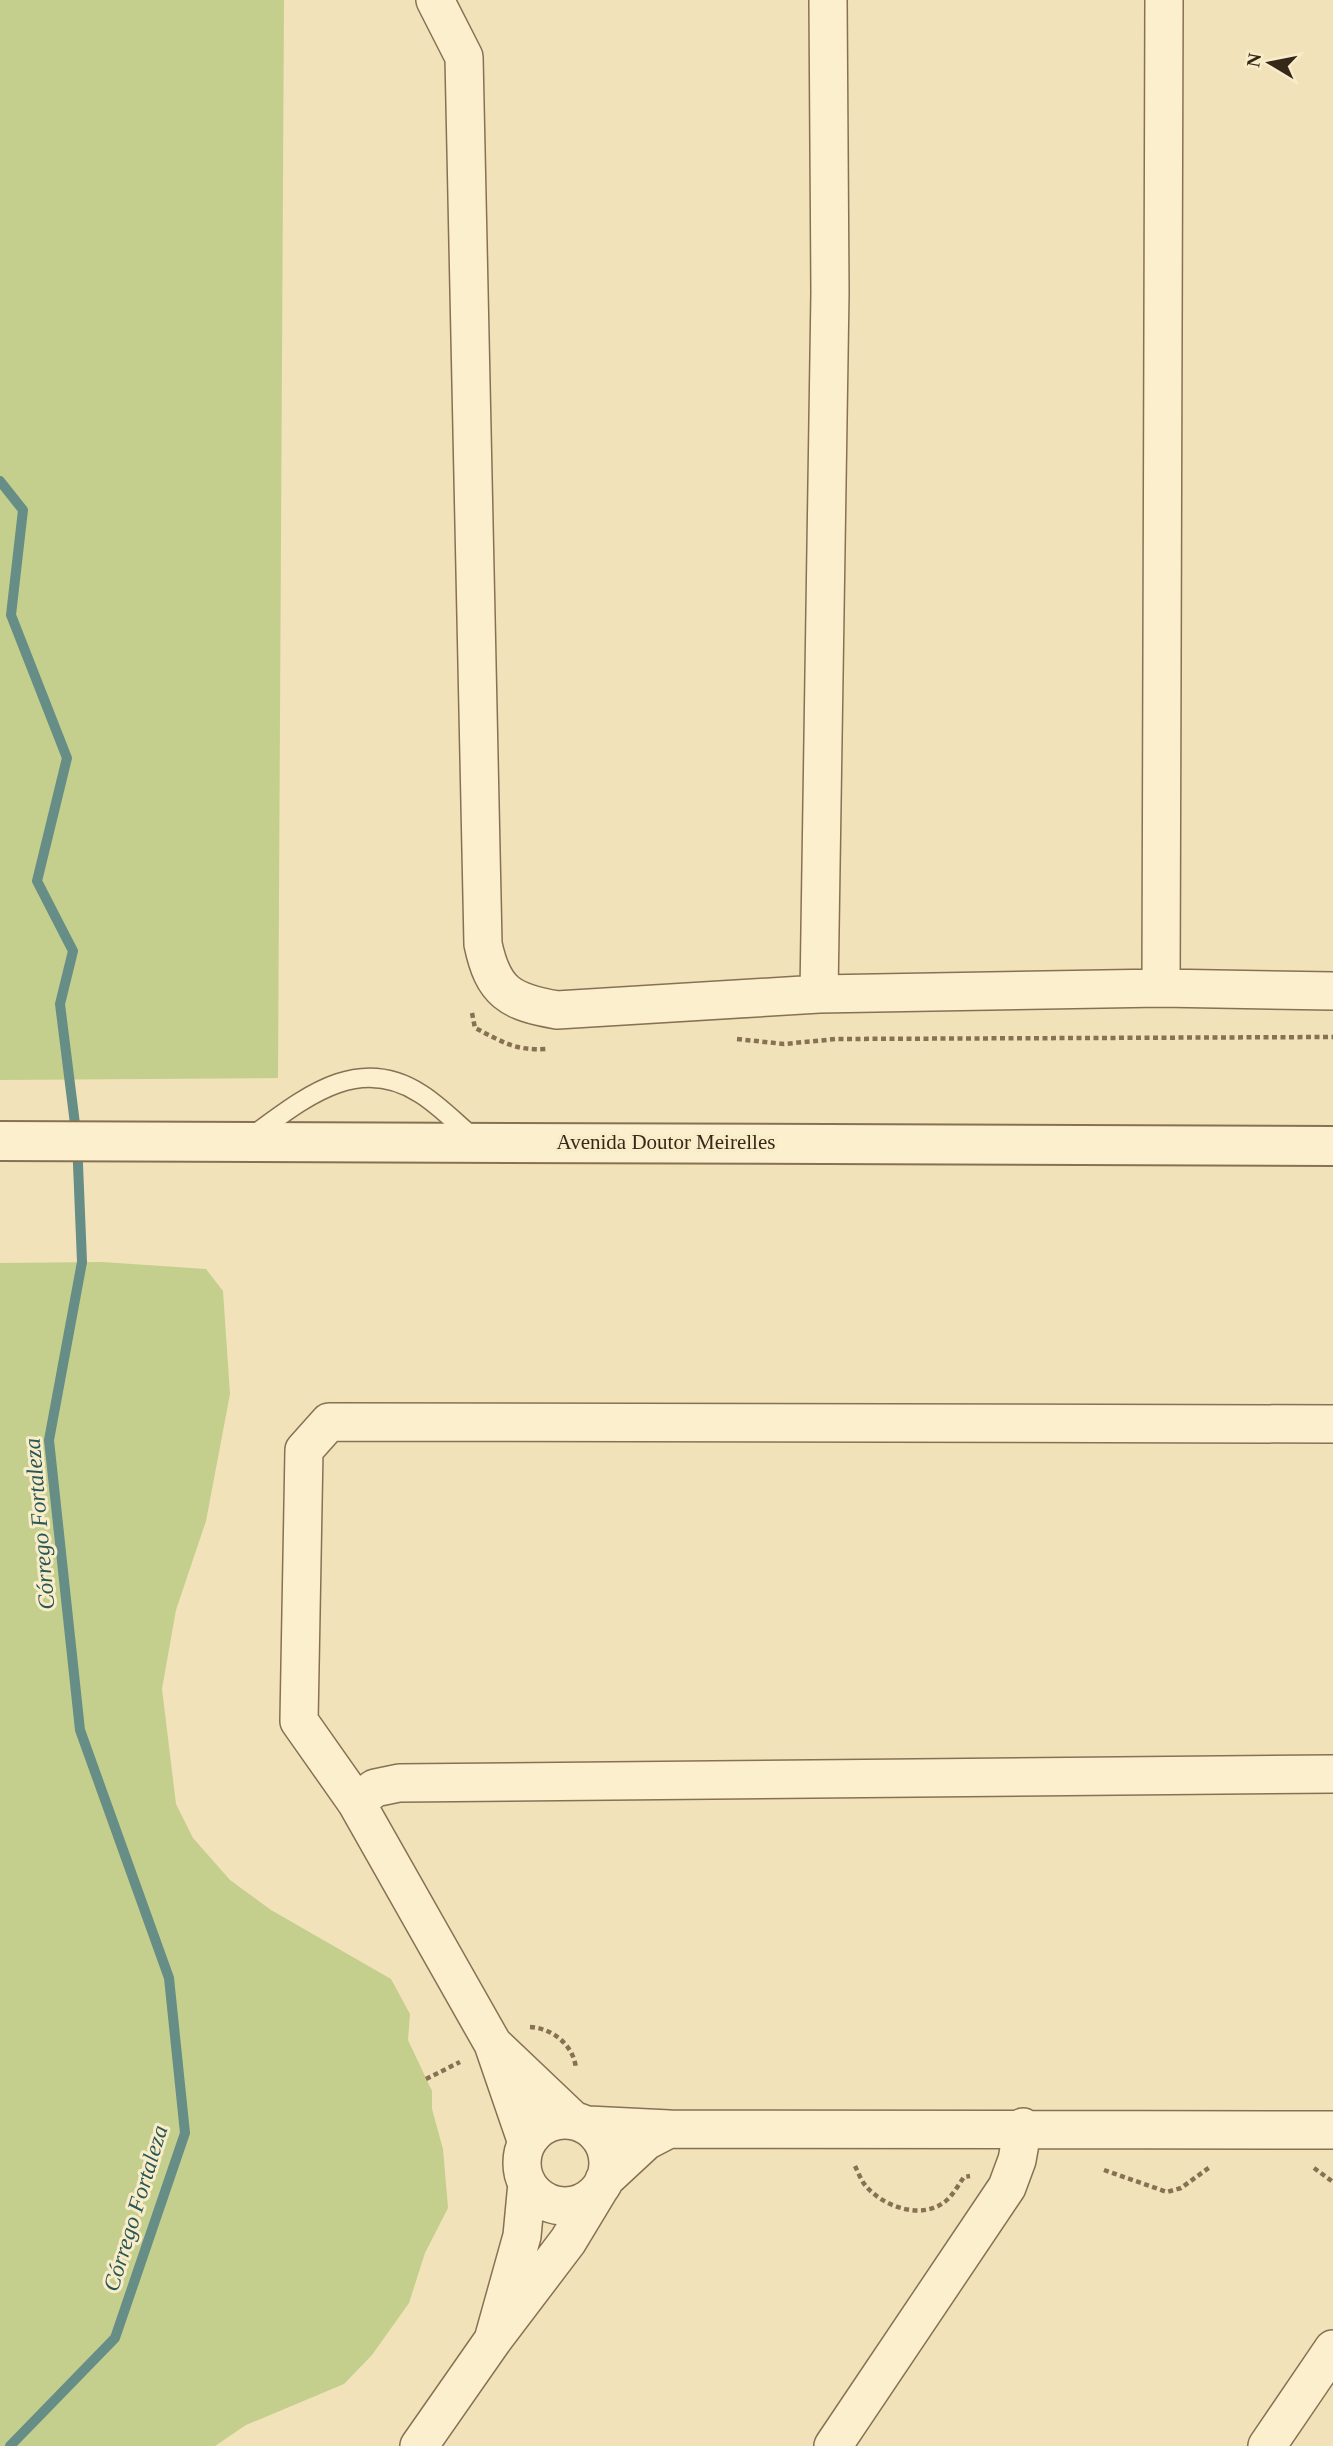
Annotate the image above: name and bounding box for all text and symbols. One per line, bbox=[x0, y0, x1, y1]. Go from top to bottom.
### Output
north arrow bbox=[1235, 28, 1305, 98]
text: N bbox=[1242, 51, 1265, 69]
street label: Avenida Doutor Meirelles bbox=[557, 1130, 775, 1154]
water label: Córrego Fortaleza bbox=[20, 1437, 59, 1611]
water label: Córrego Fortaleza bbox=[98, 2122, 173, 2294]

